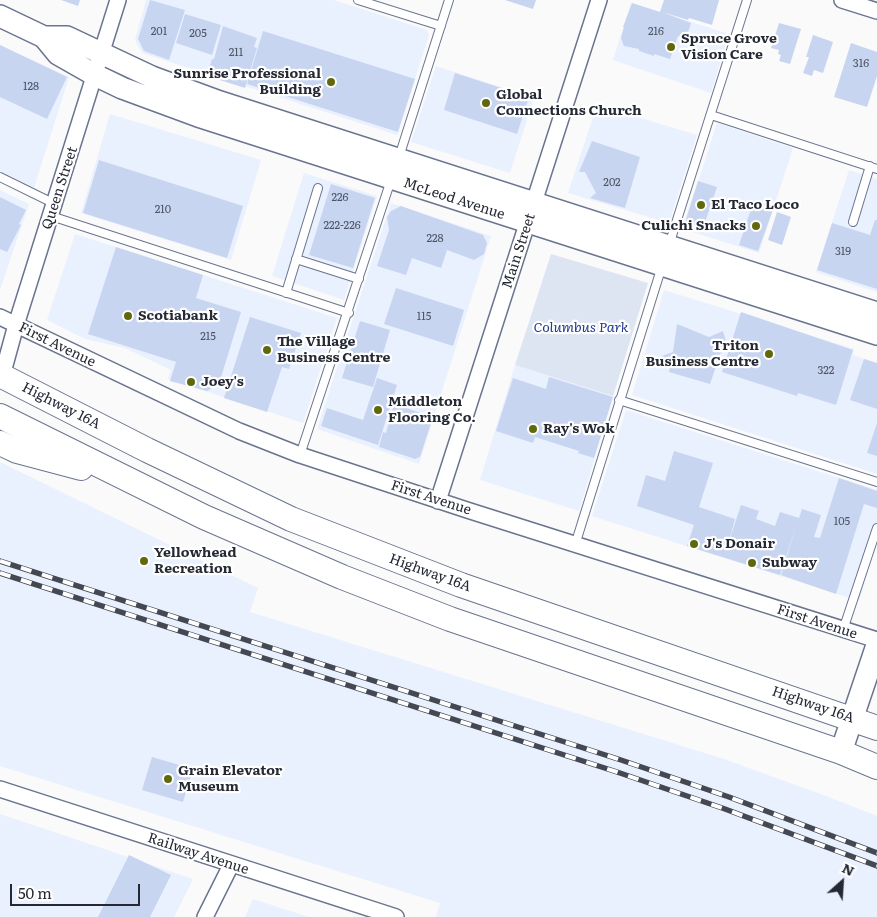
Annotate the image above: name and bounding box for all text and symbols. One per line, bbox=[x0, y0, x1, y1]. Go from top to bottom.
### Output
house number: 201 bbox=[151, 25, 167, 39]
house number: 216 bbox=[648, 25, 664, 39]
house number: 205 bbox=[189, 27, 207, 41]
place label: Spruce Grove Vision Care bbox=[681, 31, 777, 64]
marker: Spruce Grove Vision Care bbox=[665, 41, 677, 53]
house number: 211 bbox=[229, 46, 243, 60]
house number: 316 bbox=[853, 57, 869, 71]
place label: Sunrise Professional Building bbox=[174, 66, 321, 98]
marker: Sunrise Professional Building bbox=[325, 76, 337, 88]
house number: 128 bbox=[23, 80, 39, 94]
place label: Global Connections Church bbox=[496, 87, 642, 120]
marker: Global Connections Church bbox=[480, 97, 492, 109]
street label: Queen Street bbox=[39, 144, 81, 232]
street label: McLeod Avenue bbox=[401, 175, 507, 223]
house number: 202 bbox=[603, 176, 621, 190]
house number: 226 bbox=[331, 191, 349, 205]
place label: El Taco Loco bbox=[711, 197, 799, 213]
marker: El Taco Loco bbox=[695, 199, 707, 211]
house number: 210 bbox=[155, 203, 171, 217]
street label: Main Street bbox=[499, 211, 539, 291]
place label: Culichi Snacks bbox=[641, 218, 746, 234]
house number: 222-226 bbox=[323, 219, 361, 233]
marker: Culichi Snacks bbox=[750, 220, 762, 232]
house number: 228 bbox=[426, 232, 444, 246]
house number: 319 bbox=[835, 245, 851, 259]
place label: Scotiabank bbox=[138, 308, 218, 324]
marker: Scotiabank bbox=[122, 310, 134, 322]
house number: 115 bbox=[417, 310, 431, 324]
street label: First Avenue bbox=[16, 319, 98, 371]
park label: Columbus Park bbox=[534, 320, 628, 336]
house number: 215 bbox=[200, 330, 216, 344]
place label: The Village Business Centre bbox=[277, 334, 391, 367]
place label: Triton Business Centre bbox=[645, 338, 759, 371]
marker: The Village Business Centre bbox=[261, 344, 273, 356]
marker: Triton Business Centre bbox=[763, 348, 775, 360]
house number: 322 bbox=[818, 364, 834, 378]
place label: Joey's bbox=[201, 374, 244, 390]
marker: Joey's bbox=[185, 376, 197, 388]
street label: Highway 16A bbox=[19, 379, 103, 433]
place label: Middleton Flooring Co. bbox=[388, 394, 476, 427]
marker: Middleton Flooring Co. bbox=[372, 404, 384, 416]
place label: Ray's Wok bbox=[543, 421, 615, 437]
marker: Ray's Wok bbox=[527, 423, 539, 435]
street label: First Avenue bbox=[389, 477, 473, 519]
house number: 105 bbox=[834, 515, 850, 529]
place label: J's Donair bbox=[704, 536, 775, 552]
marker: J's Donair bbox=[688, 538, 700, 550]
place label: Yellowhead Recreation bbox=[154, 545, 237, 578]
street label: Highway 16A bbox=[387, 550, 473, 596]
marker: Yellowhead Recreation bbox=[138, 555, 150, 567]
place label: Subway bbox=[762, 555, 817, 571]
marker: Subway bbox=[746, 557, 758, 569]
street label: First Avenue bbox=[775, 601, 859, 643]
street label: Highway 16A bbox=[770, 683, 856, 727]
place label: Grain Elevator Museum bbox=[178, 763, 282, 796]
marker: Grain Elevator Museum bbox=[162, 773, 174, 785]
street label: Railway Avenue bbox=[145, 830, 251, 878]
north arrow bbox=[817, 857, 867, 907]
text: N bbox=[839, 857, 858, 880]
scale bar bbox=[12, 874, 142, 906]
text: 50 m bbox=[18, 881, 52, 904]

